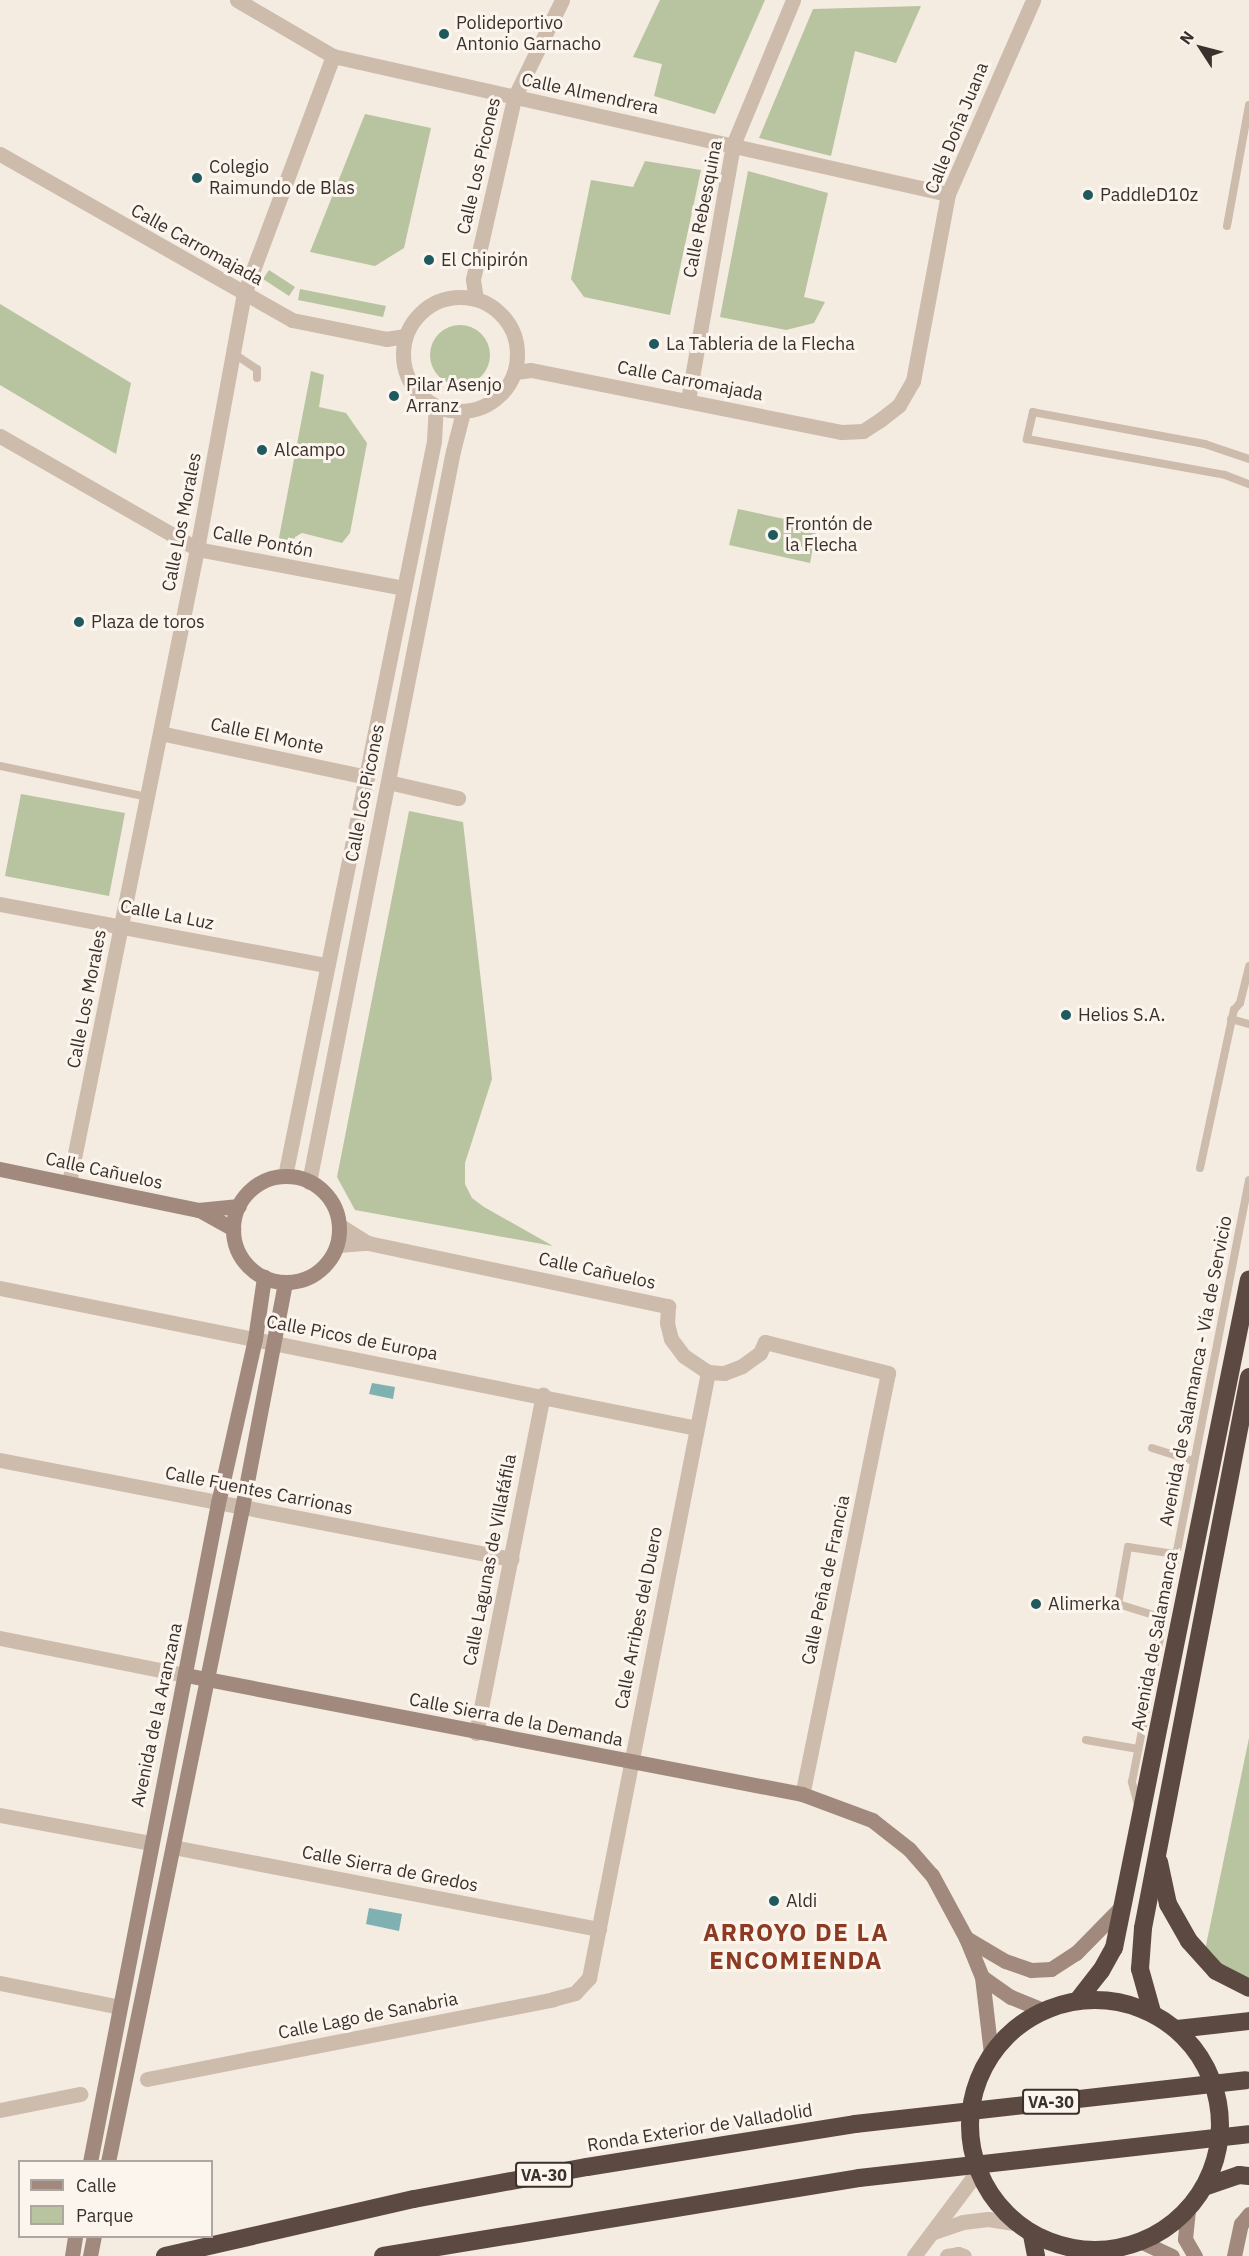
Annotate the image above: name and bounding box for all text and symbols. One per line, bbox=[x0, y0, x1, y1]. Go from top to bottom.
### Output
place label: Polideportivo Antonio Garnacho bbox=[456, 13, 601, 56]
north arrow bbox=[1171, 18, 1231, 78]
marker: Polideportivo Antonio Garnacho bbox=[437, 27, 451, 41]
text: N bbox=[1175, 27, 1198, 48]
street label: Calle Doña Juana bbox=[921, 59, 993, 197]
street label: Calle Almendrera bbox=[519, 69, 661, 119]
street label: Calle Los Picones bbox=[453, 95, 505, 237]
street label: Calle Rebesquina bbox=[679, 138, 727, 280]
place label: Colegio Raimundo de Blas bbox=[209, 157, 355, 200]
marker: Colegio Raimundo de Blas bbox=[190, 171, 204, 185]
place label: PaddleD10z bbox=[1100, 184, 1198, 206]
marker: PaddleD10z bbox=[1081, 188, 1095, 202]
street label: Calle Carromajada bbox=[127, 200, 267, 290]
place label: El Chipirón bbox=[441, 249, 528, 271]
marker: El Chipirón bbox=[422, 253, 436, 267]
place label: La Tableria de la Flecha bbox=[666, 333, 855, 355]
marker: La Tableria de la Flecha bbox=[647, 337, 661, 351]
street label: Calle Carromajada bbox=[615, 356, 765, 406]
place label: Pilar Asenjo Arranz bbox=[406, 375, 502, 418]
marker: Pilar Asenjo Arranz bbox=[387, 389, 401, 403]
place label: Alcampo bbox=[274, 439, 345, 461]
marker: Alcampo bbox=[255, 443, 269, 457]
street label: Calle Los Morales bbox=[158, 451, 206, 593]
place label: Frontón de la Flecha bbox=[785, 514, 873, 556]
street label: Calle Pontón bbox=[211, 522, 315, 562]
marker: Frontón de la Flecha bbox=[766, 528, 780, 542]
place label: Plaza de toros bbox=[91, 611, 205, 633]
marker: Plaza de toros bbox=[72, 615, 86, 629]
street label: Calle El Monte bbox=[208, 713, 326, 759]
street label: Calle Los Picones bbox=[341, 722, 389, 864]
street label: Calle La Luz bbox=[118, 895, 216, 935]
street label: Calle Los Morales bbox=[63, 928, 111, 1070]
place label: Helios S.A. bbox=[1078, 1004, 1165, 1026]
marker: Helios S.A. bbox=[1059, 1008, 1073, 1022]
street label: Calle Cañuelos bbox=[43, 1148, 165, 1194]
street label: Avenida de Salamanca - Vía de Servicio bbox=[1155, 1214, 1237, 1528]
street label: Calle Cañuelos bbox=[536, 1248, 658, 1294]
street label: Calle Picos de Europa bbox=[265, 1311, 439, 1365]
street label: Calle Lagunas de Villafáfila bbox=[459, 1452, 521, 1668]
street label: Calle Fuentes Carrionas bbox=[163, 1462, 355, 1520]
street label: Calle Peña de Francia bbox=[797, 1493, 855, 1667]
street label: Calle Arribes del Duero bbox=[611, 1525, 667, 1711]
street label: Avenida de Salamanca bbox=[1127, 1550, 1183, 1732]
place label: Alimerka bbox=[1048, 1593, 1120, 1615]
marker: Alimerka bbox=[1029, 1597, 1043, 1611]
street label: Avenida de la Aranzana bbox=[127, 1621, 187, 1809]
street label: Calle Sierra de la Demanda bbox=[407, 1689, 625, 1751]
street label: Calle Sierra de Gredos bbox=[300, 1841, 480, 1897]
place label: Aldi bbox=[786, 1890, 817, 1912]
marker: Aldi bbox=[767, 1894, 781, 1908]
district label: ARROYO DE LA ENCOMIENDA bbox=[703, 1919, 889, 1975]
street label: Calle Lago de Sanabria bbox=[276, 1988, 460, 2044]
road number: VA-30 bbox=[1021, 2089, 1081, 2115]
street label: Ronda Exterior de Valladolid bbox=[586, 2100, 814, 2156]
legend bbox=[18, 2160, 213, 2238]
road number: VA-30 bbox=[514, 2162, 574, 2188]
text: Calle bbox=[76, 2174, 116, 2197]
text: Parque bbox=[76, 2204, 133, 2227]

